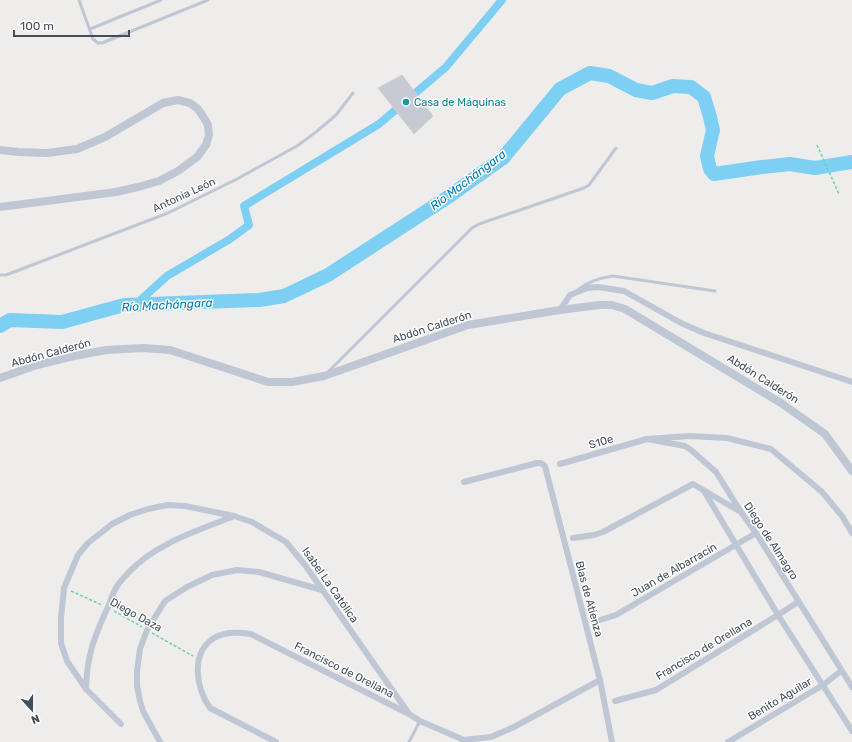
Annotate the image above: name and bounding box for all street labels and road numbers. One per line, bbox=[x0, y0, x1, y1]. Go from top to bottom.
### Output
street label: Antonia León bbox=[150, 175, 218, 215]
street label: Abdón Calderón bbox=[391, 308, 473, 346]
street label: Abdón Calderón bbox=[10, 336, 92, 370]
street label: Abdón Calderón bbox=[725, 352, 801, 406]
street label: S10e bbox=[587, 432, 615, 452]
street label: Diego de Almagro bbox=[741, 500, 801, 582]
street label: Juan de Albarracín bbox=[629, 540, 719, 600]
street label: Isabel La Católica bbox=[299, 545, 361, 625]
street label: Blas de Atienza bbox=[573, 560, 605, 638]
street label: Diego Daza bbox=[108, 595, 164, 635]
street label: Francisco de Orellana bbox=[654, 615, 754, 683]
street label: Francisco de Orellana bbox=[292, 639, 396, 701]
street label: Benito Aguilar bbox=[746, 674, 815, 723]

